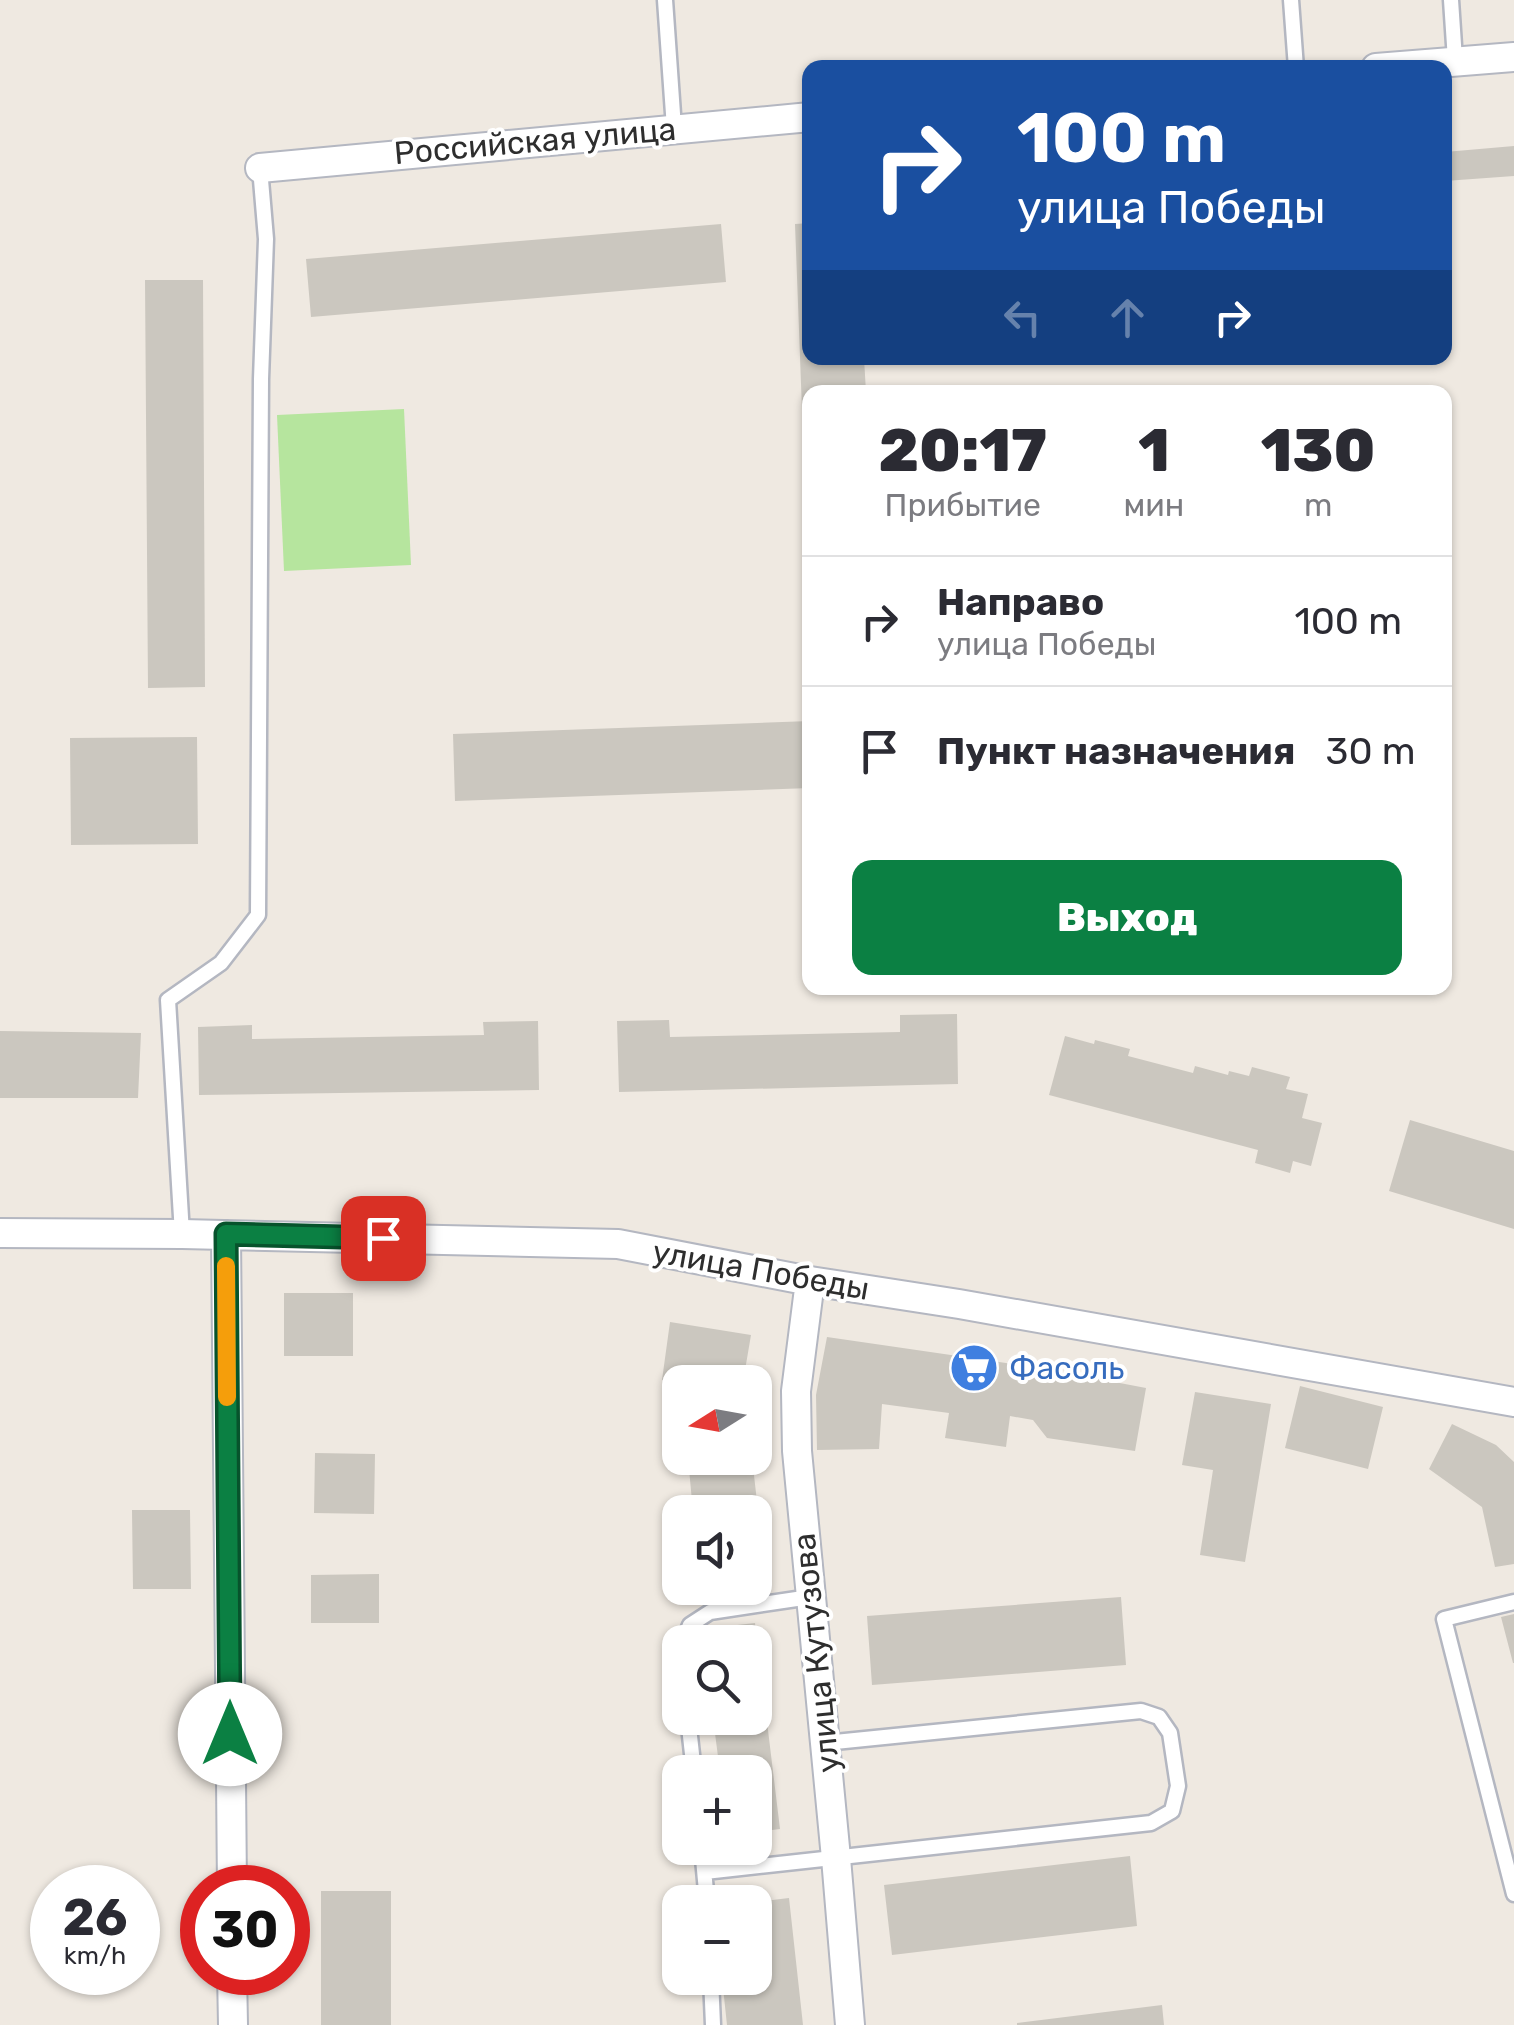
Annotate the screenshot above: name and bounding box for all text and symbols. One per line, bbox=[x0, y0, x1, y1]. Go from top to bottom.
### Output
text: 100 m bbox=[1017, 97, 1226, 180]
icon: right bbox=[852, 100, 982, 230]
street label: Российская улица bbox=[392, 110, 678, 172]
text: улица Победы bbox=[1017, 181, 1326, 234]
icon: left bbox=[995, 290, 1050, 345]
icon: ahead bbox=[1100, 290, 1155, 345]
icon: right bbox=[1205, 290, 1260, 345]
text: 20:17 bbox=[879, 415, 1047, 486]
text: 1 bbox=[1138, 415, 1170, 486]
text: 130 bbox=[1261, 415, 1375, 486]
text: Прибытие bbox=[885, 486, 1041, 524]
text: мин bbox=[1124, 486, 1184, 524]
text: m bbox=[1304, 486, 1332, 524]
text: Направо bbox=[937, 579, 1104, 625]
icon: right bbox=[852, 594, 907, 649]
text: 100 m bbox=[1294, 598, 1402, 644]
text: улица Победы bbox=[937, 625, 1156, 663]
icon: arrive bbox=[852, 724, 907, 779]
text: Пункт назначения bbox=[937, 728, 1296, 774]
text: 30 m bbox=[1326, 728, 1416, 774]
button: Выход bbox=[852, 860, 1402, 975]
pin bbox=[341, 1196, 426, 1281]
icon: arrive bbox=[356, 1211, 411, 1266]
street label: улица Победы bbox=[650, 1232, 872, 1308]
supermarket icon: Фасоль bbox=[948, 1342, 1000, 1394]
place label: Фасоль bbox=[1009, 1349, 1124, 1387]
north arrow bbox=[662, 1365, 772, 1475]
map controls bbox=[662, 1365, 772, 1995]
button: sound bbox=[662, 1495, 772, 1605]
street label: улица Кутузова bbox=[785, 1531, 847, 1775]
button: search bbox=[662, 1625, 772, 1735]
position arrow bbox=[178, 1682, 282, 1786]
button: + bbox=[662, 1755, 772, 1865]
speed limit sign: 30 bbox=[180, 1865, 310, 1995]
button: − bbox=[662, 1885, 772, 1995]
text: 26 bbox=[62, 1888, 128, 1948]
text: km/h bbox=[64, 1941, 126, 1970]

